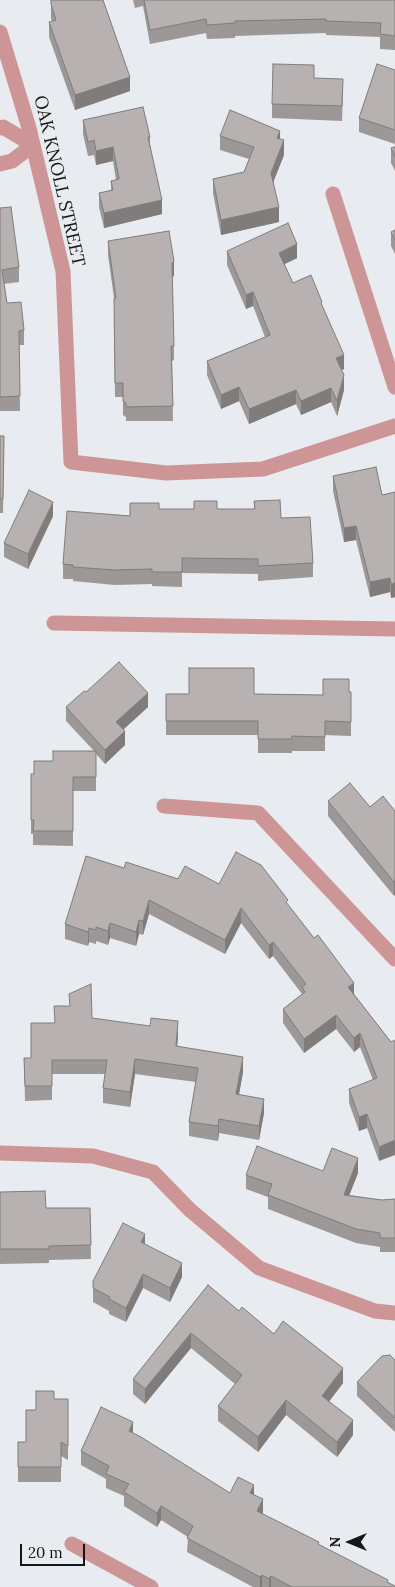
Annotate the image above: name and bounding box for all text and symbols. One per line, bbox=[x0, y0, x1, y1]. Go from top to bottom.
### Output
street label: OAK KNOLL STREET bbox=[29, 93, 89, 269]
north arrow bbox=[325, 1517, 375, 1567]
scale bar bbox=[22, 1534, 88, 1566]
text: N bbox=[326, 1537, 344, 1547]
text: 20 m bbox=[28, 1543, 63, 1562]

